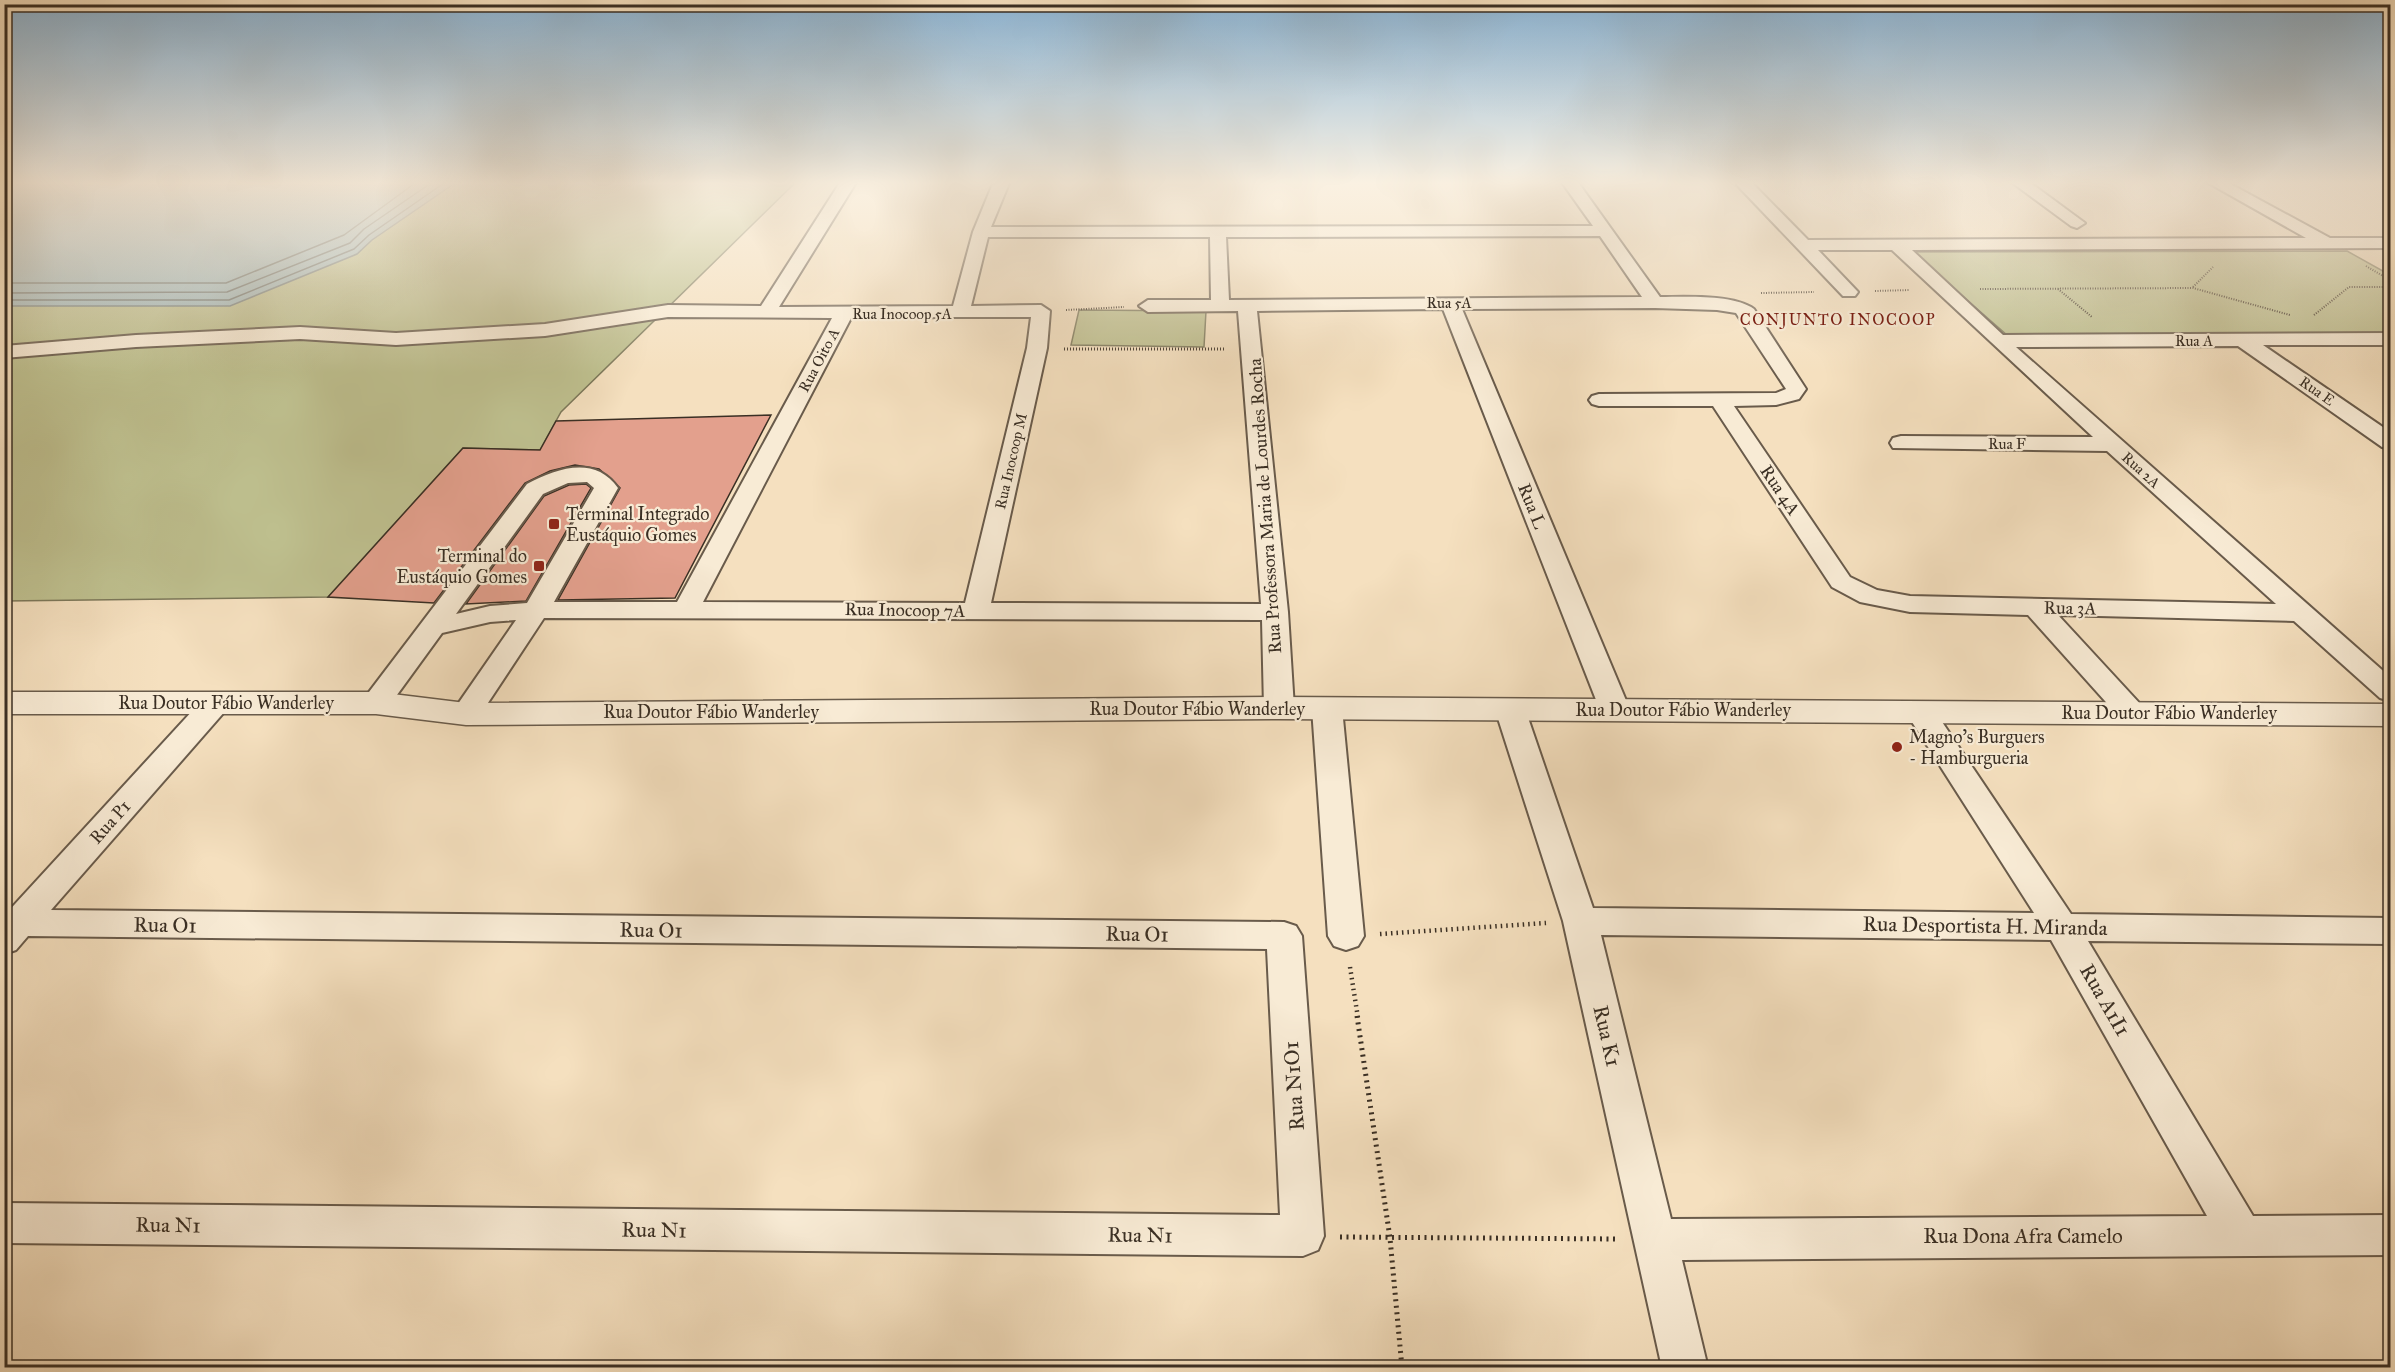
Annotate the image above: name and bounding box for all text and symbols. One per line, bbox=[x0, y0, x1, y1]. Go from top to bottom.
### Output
street label: Rua 5A bbox=[1426, 294, 1472, 312]
street label: Rua Inocoop 5A bbox=[852, 305, 952, 323]
district label: CONJUNTO INOCOOP bbox=[1740, 310, 1936, 330]
street label: Rua Oito A bbox=[795, 325, 843, 395]
street label: Rua A bbox=[2175, 332, 2213, 350]
street label: Rua Professora Maria de Lourdes Rocha bbox=[1244, 357, 1286, 654]
street label: Rua E bbox=[2296, 373, 2338, 410]
street label: Rua Inocoop M bbox=[991, 411, 1031, 511]
street label: Rua F bbox=[1988, 435, 2026, 453]
street label: Rua 2A bbox=[2118, 448, 2164, 492]
street label: Rua 4A bbox=[1755, 461, 1805, 519]
street label: Rua L bbox=[1513, 480, 1551, 532]
place label: Terminal Integrado Eustáquio Gomes bbox=[566, 503, 710, 547]
marker: Terminal Integrado Eustáquio Gomes bbox=[547, 517, 561, 531]
place label: Terminal do Eustáquio Gomes bbox=[396, 545, 527, 589]
marker: Terminal do Eustáquio Gomes bbox=[532, 559, 546, 573]
street label: Rua 3A bbox=[2043, 597, 2097, 619]
street label: Rua Inocoop 7A bbox=[844, 598, 966, 622]
street label: Rua Doutor Fábio Wanderley bbox=[118, 692, 334, 714]
street label: Rua Doutor Fábio Wanderley bbox=[1089, 698, 1305, 720]
street label: Rua Doutor Fábio Wanderley bbox=[1575, 699, 1791, 721]
street label: Rua Doutor Fábio Wanderley bbox=[603, 701, 819, 723]
street label: Rua Doutor Fábio Wanderley bbox=[2061, 702, 2277, 724]
place label: Magno's Burguers - Hamburgueria bbox=[1909, 726, 2045, 770]
marker: Magno's Burguers - Hamburgueria bbox=[1890, 740, 1904, 754]
street label: Rua P1 bbox=[85, 796, 135, 848]
street label: Rua O1 bbox=[133, 911, 197, 939]
street label: Rua Desportista H. Miranda bbox=[1862, 911, 2108, 941]
street label: Rua O1 bbox=[619, 916, 683, 944]
street label: Rua O1 bbox=[1105, 920, 1169, 948]
street label: Rua A1I1 bbox=[2074, 959, 2136, 1041]
street label: Rua K1 bbox=[1587, 1003, 1627, 1069]
street label: Rua N1O1 bbox=[1278, 1040, 1310, 1132]
street label: Rua N1 bbox=[135, 1211, 201, 1239]
street label: Rua N1 bbox=[621, 1216, 687, 1244]
street label: Rua N1 bbox=[1107, 1221, 1173, 1249]
street label: Rua Dona Afra Camelo bbox=[1923, 1223, 2123, 1249]

